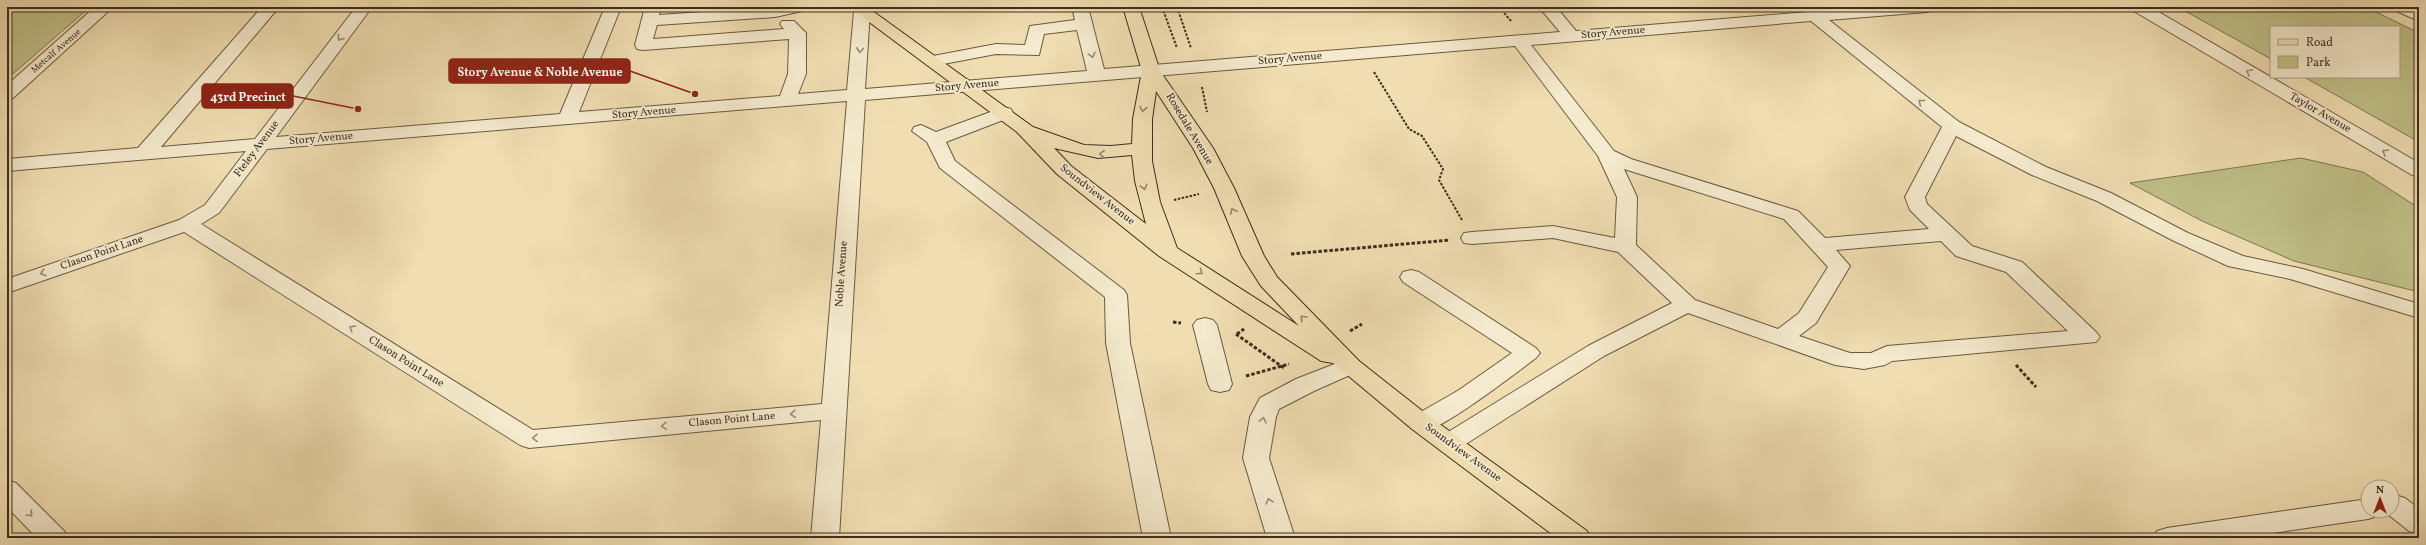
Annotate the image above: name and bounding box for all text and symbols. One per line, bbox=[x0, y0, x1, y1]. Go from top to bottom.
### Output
street label: Story Avenue bbox=[1580, 23, 1646, 43]
street label: Metcalf Avenue bbox=[28, 26, 84, 76]
legend bbox=[2270, 26, 2400, 78]
one-way arrow bbox=[338, 34, 345, 41]
text: Road bbox=[2306, 35, 2333, 51]
one-way arrow bbox=[855, 47, 864, 53]
street label: Story Avenue bbox=[1257, 49, 1323, 69]
one-way arrow bbox=[1087, 52, 1095, 58]
text: Park bbox=[2306, 55, 2331, 71]
callout: Story Avenue & Noble Avenue bbox=[449, 59, 630, 83]
text: Story Avenue & Noble Avenue bbox=[457, 65, 623, 81]
one-way arrow bbox=[2246, 69, 2253, 77]
street label: Story Avenue bbox=[934, 76, 1000, 96]
callout: 43rd Precinct bbox=[202, 84, 293, 108]
street label: Taylor Avenue bbox=[2286, 89, 2354, 137]
text: 43rd Precinct bbox=[210, 90, 286, 106]
street label: Rosedale Avenue bbox=[1162, 90, 1216, 168]
one-way arrow bbox=[1919, 99, 1926, 106]
street label: Story Avenue bbox=[611, 103, 677, 123]
one-way arrow bbox=[1140, 106, 1148, 112]
street label: Fteley Avenue bbox=[231, 118, 283, 180]
street label: Story Avenue bbox=[288, 129, 354, 149]
one-way arrow bbox=[1099, 149, 1105, 158]
one-way arrow bbox=[2382, 149, 2389, 156]
street label: Soundview Avenue bbox=[1056, 161, 1138, 229]
one-way arrow bbox=[1140, 184, 1148, 190]
one-way arrow bbox=[1230, 207, 1238, 215]
street label: Clason Point Lane bbox=[59, 232, 145, 274]
street label: Noble Avenue bbox=[832, 240, 852, 308]
one-way arrow bbox=[1196, 267, 1203, 275]
one-way arrow bbox=[39, 268, 46, 276]
one-way arrow bbox=[1301, 315, 1308, 323]
one-way arrow bbox=[349, 326, 356, 333]
street label: Clason Point Lane bbox=[365, 333, 447, 391]
street label: Clason Point Lane bbox=[688, 409, 776, 431]
one-way arrow bbox=[790, 410, 796, 419]
one-way arrow bbox=[1258, 417, 1267, 424]
street label: Soundview Avenue bbox=[1422, 420, 1504, 486]
one-way arrow bbox=[661, 422, 667, 431]
one-way arrow bbox=[531, 434, 537, 442]
north arrow bbox=[2360, 479, 2400, 519]
text: N bbox=[2376, 483, 2384, 498]
one-way arrow bbox=[1265, 497, 1274, 504]
one-way arrow bbox=[26, 509, 33, 517]

